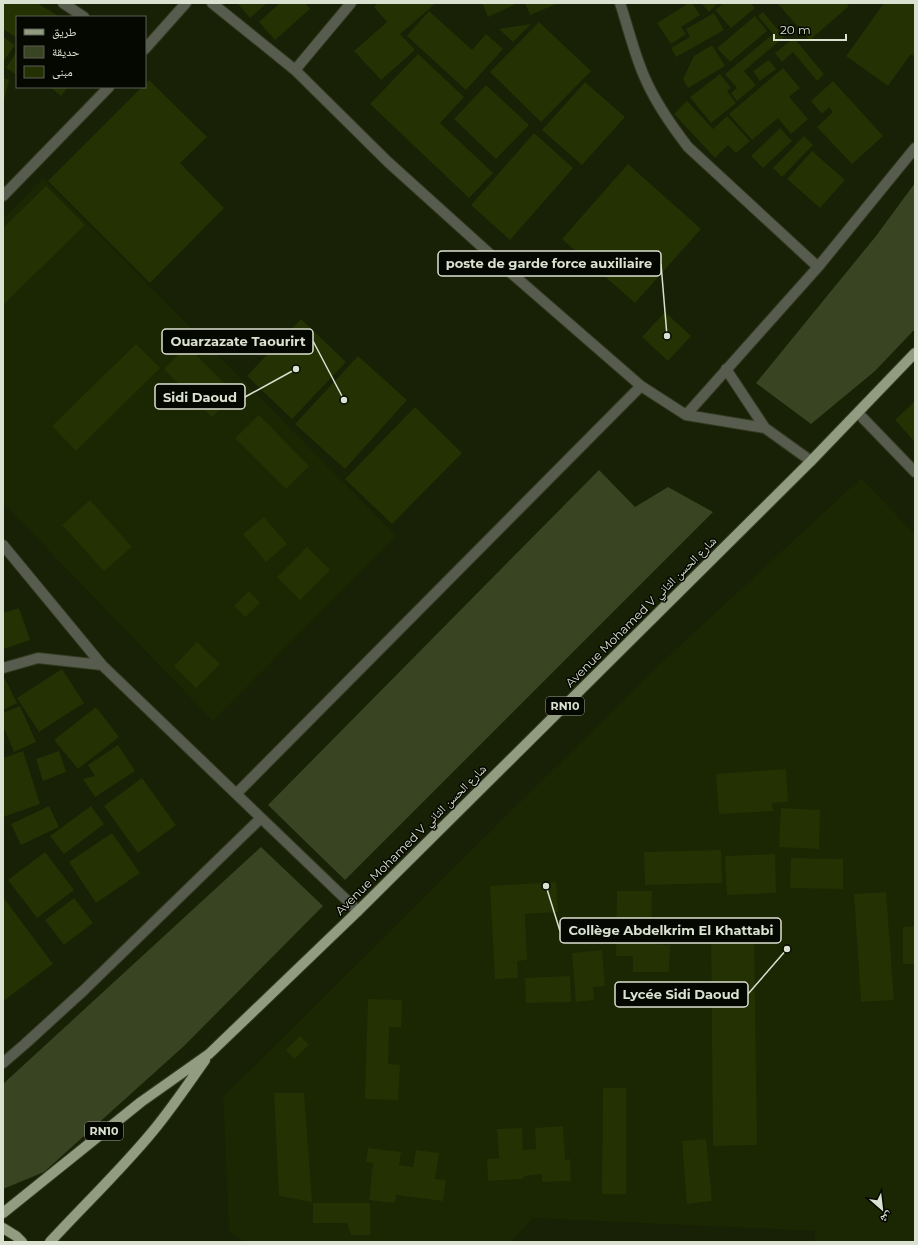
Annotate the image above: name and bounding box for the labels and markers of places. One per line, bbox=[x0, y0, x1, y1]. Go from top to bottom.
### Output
callout: poste de garde force auxiliaire bbox=[438, 251, 661, 276]
callout: Ouarzazate Taourirt bbox=[162, 329, 313, 354]
callout: Sidi Daoud bbox=[155, 384, 245, 409]
callout: Collège Abdelkrim El Khattabi bbox=[560, 918, 781, 943]
callout: Lycée Sidi Daoud bbox=[615, 982, 748, 1007]

